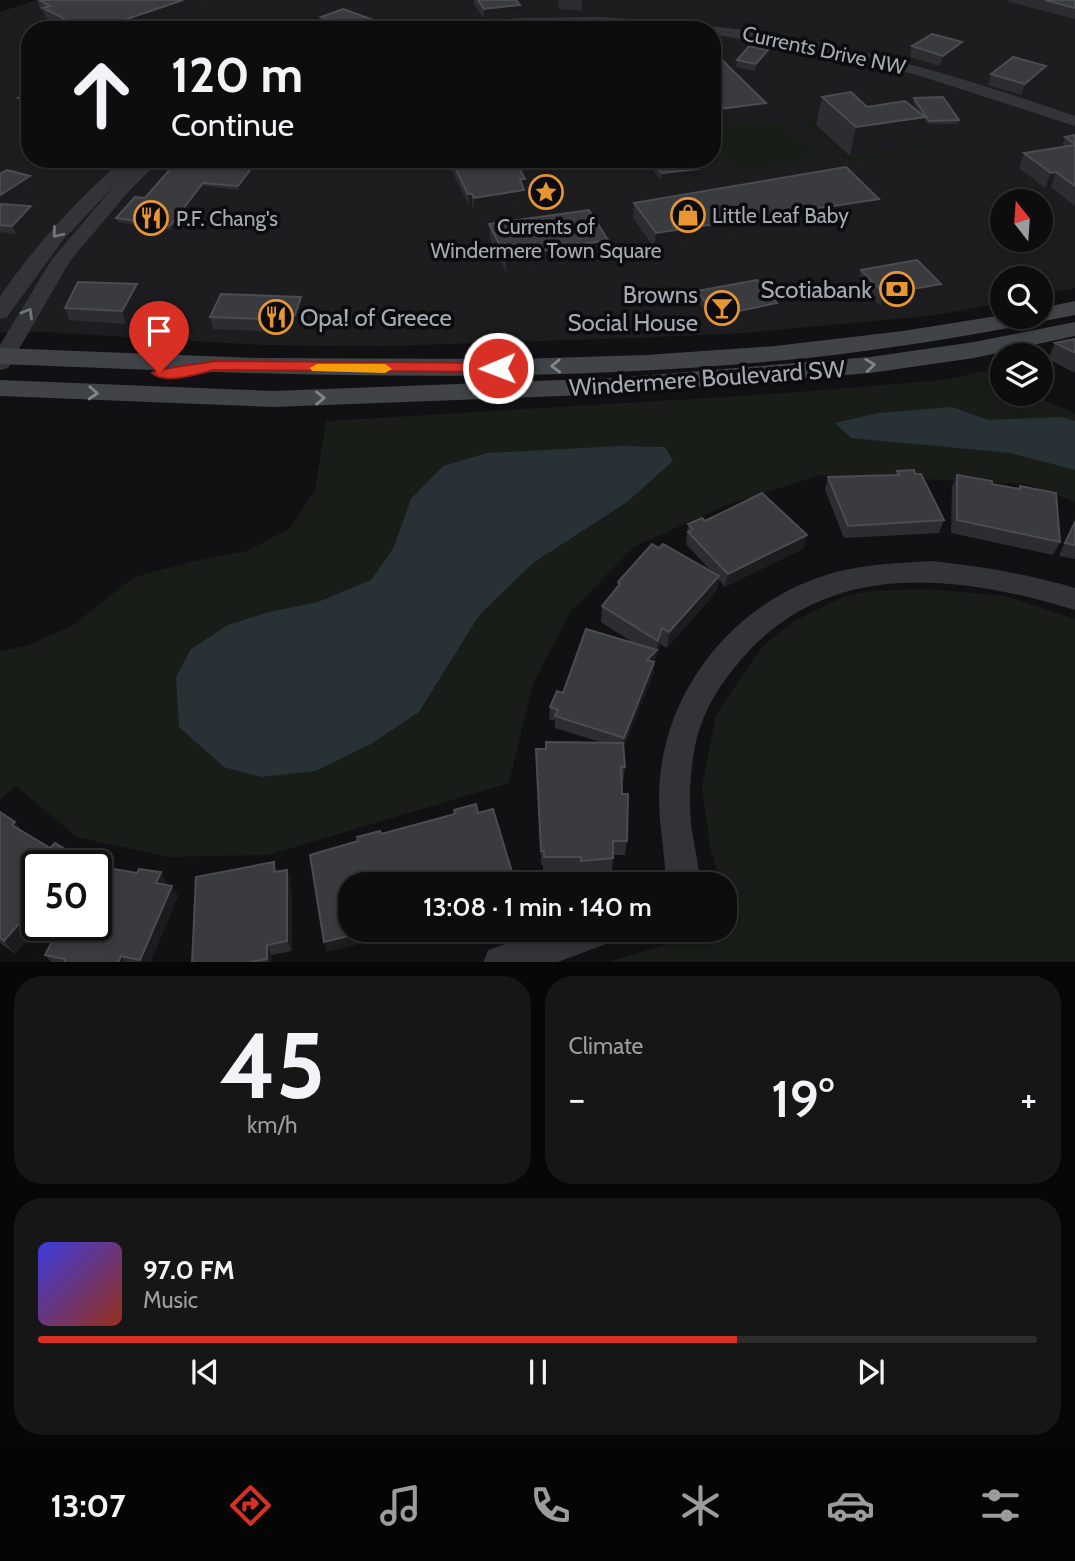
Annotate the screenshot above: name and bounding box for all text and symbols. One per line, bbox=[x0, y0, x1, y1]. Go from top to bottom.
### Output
street label: Currents Drive NW bbox=[740, 21, 908, 80]
text: 120 m bbox=[171, 45, 303, 104]
icon: ahead bbox=[56, 49, 147, 140]
text: Continue bbox=[171, 105, 294, 144]
place icon: Currents of Windermere Town Square bbox=[527, 173, 565, 211]
north arrow bbox=[990, 189, 1054, 252]
map controls bbox=[990, 189, 1053, 406]
shop icon: Little Leaf Baby bbox=[669, 196, 707, 234]
restaurant icon: P.F. Chang's bbox=[132, 199, 170, 237]
place label: Little Leaf Baby bbox=[712, 203, 849, 228]
place label: P.F. Chang's bbox=[176, 206, 278, 231]
place label: Currents of Windermere Town Square bbox=[431, 214, 662, 263]
one-way arrow bbox=[53, 224, 65, 237]
button: search bbox=[990, 266, 1053, 329]
bank icon: Scotiabank bbox=[878, 270, 916, 308]
place label: Scotiabank bbox=[761, 275, 872, 304]
place label: Browns Social House bbox=[568, 280, 698, 337]
bar icon: Browns Social House bbox=[703, 289, 741, 327]
restaurant icon: Opa! of Greece bbox=[257, 298, 295, 336]
pin bbox=[129, 301, 189, 373]
place label: Opa! of Greece bbox=[300, 303, 452, 332]
one-way arrow bbox=[20, 308, 33, 321]
icon: arrive bbox=[140, 312, 178, 350]
position arrow bbox=[461, 331, 535, 405]
button: layers bbox=[990, 343, 1053, 406]
street label: Windermere Boulevard SW bbox=[568, 354, 846, 402]
one-way arrow bbox=[550, 358, 561, 373]
one-way arrow bbox=[864, 358, 875, 373]
one-way arrow bbox=[87, 385, 98, 400]
one-way arrow bbox=[315, 390, 326, 406]
speed limit sign: 50 bbox=[21, 850, 112, 941]
text: 13:08 · 1 min · 140 m bbox=[423, 891, 652, 923]
text: 45 bbox=[220, 1010, 325, 1121]
text: Climate bbox=[569, 1032, 643, 1060]
text: 19° bbox=[771, 1067, 834, 1130]
text: − bbox=[569, 1075, 585, 1122]
text: + bbox=[1020, 1075, 1037, 1122]
text: km/h bbox=[247, 1111, 297, 1139]
text: 97.0 FM bbox=[143, 1254, 235, 1286]
text: Music bbox=[143, 1286, 198, 1314]
icon: previous bbox=[186, 1353, 224, 1391]
icon: pause bbox=[519, 1353, 557, 1391]
icon: next bbox=[852, 1353, 890, 1391]
icon: directions bbox=[226, 1481, 275, 1530]
icon: music bbox=[376, 1481, 425, 1530]
icon: phone bbox=[526, 1481, 575, 1530]
icon: climate bbox=[676, 1481, 725, 1530]
icon: car bbox=[826, 1481, 875, 1530]
icon: filters bbox=[976, 1481, 1025, 1530]
text: 13:07 bbox=[50, 1486, 126, 1525]

